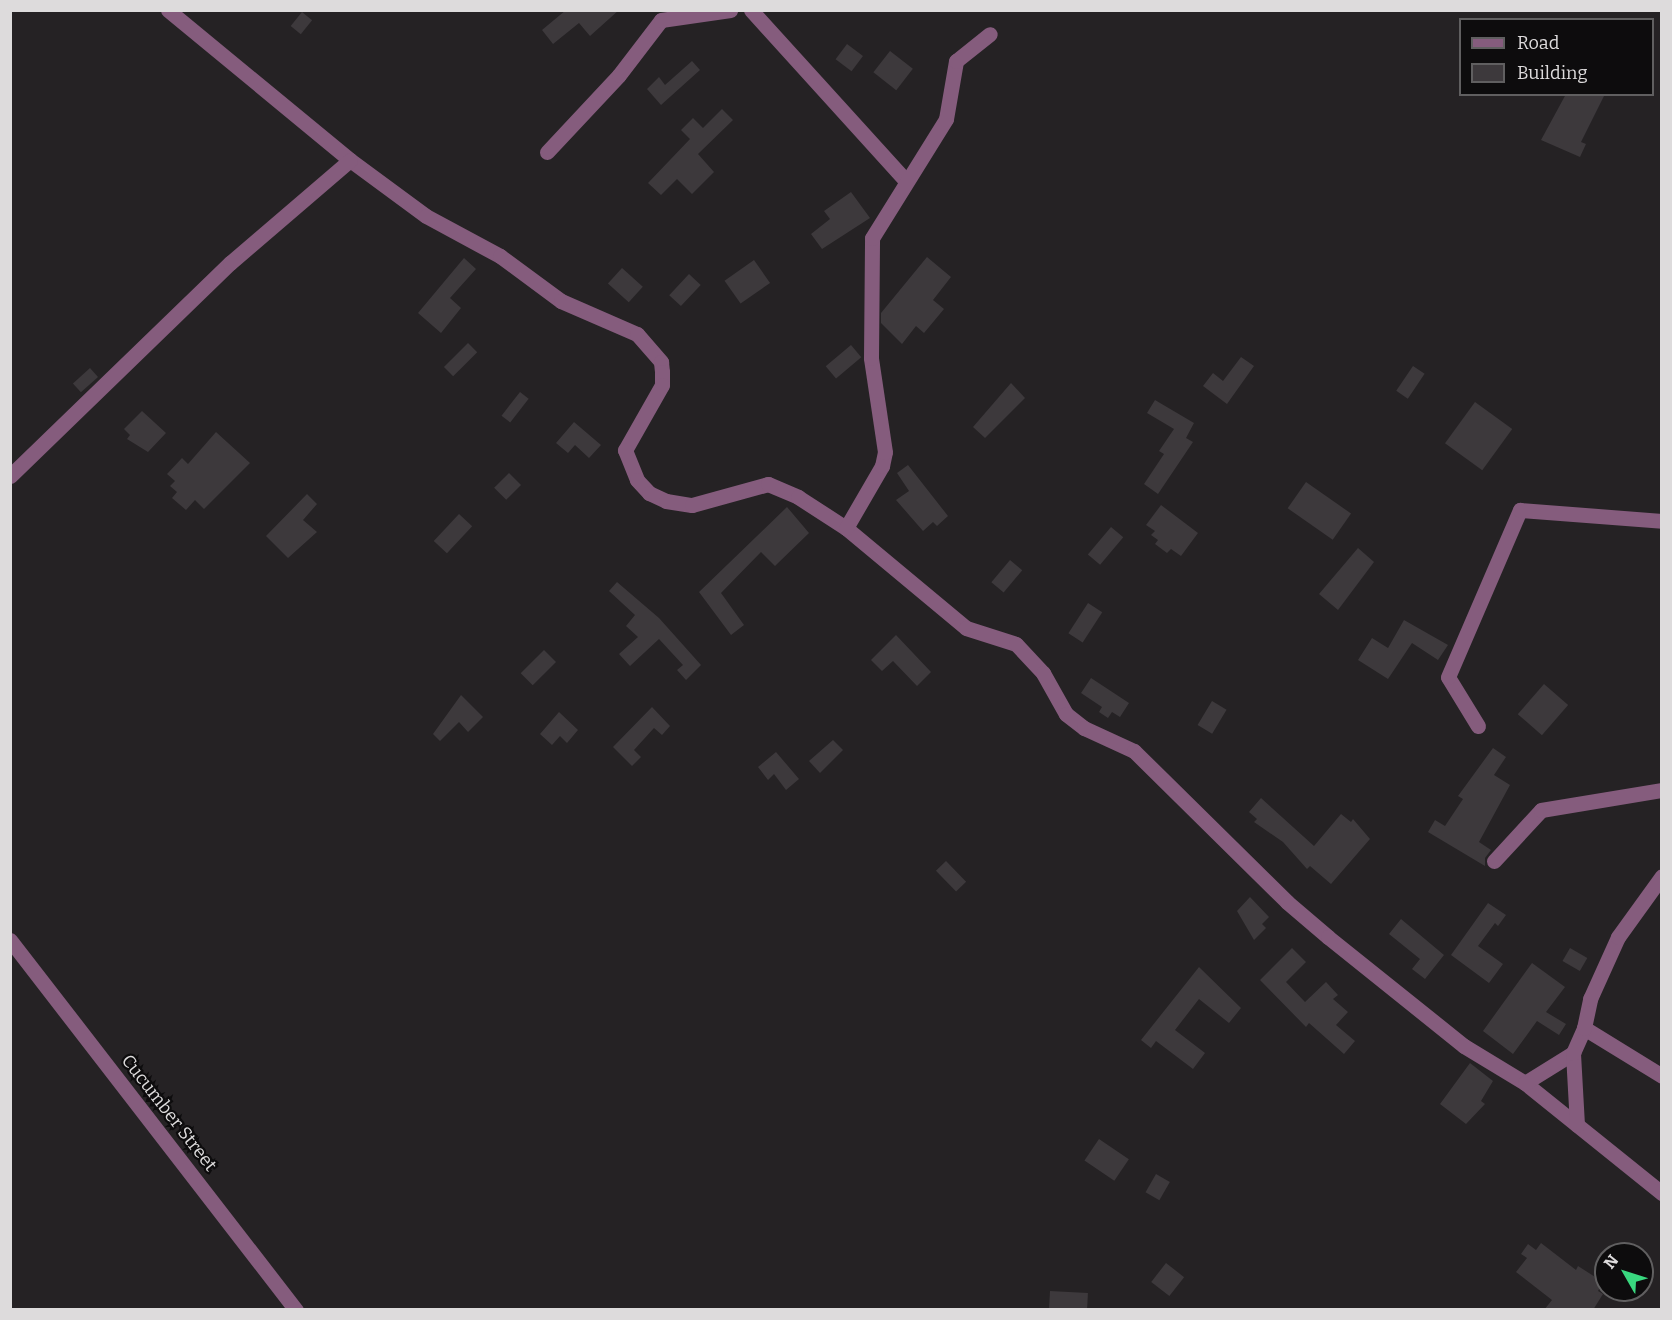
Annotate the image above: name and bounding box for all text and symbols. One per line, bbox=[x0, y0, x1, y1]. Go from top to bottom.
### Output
legend bbox=[1459, 18, 1654, 96]
text: Road bbox=[1517, 32, 1559, 54]
text: Building bbox=[1517, 62, 1588, 84]
street label: Cucumber Street bbox=[117, 1050, 221, 1176]
north arrow bbox=[1594, 1242, 1654, 1302]
text: N bbox=[1600, 1251, 1622, 1272]

